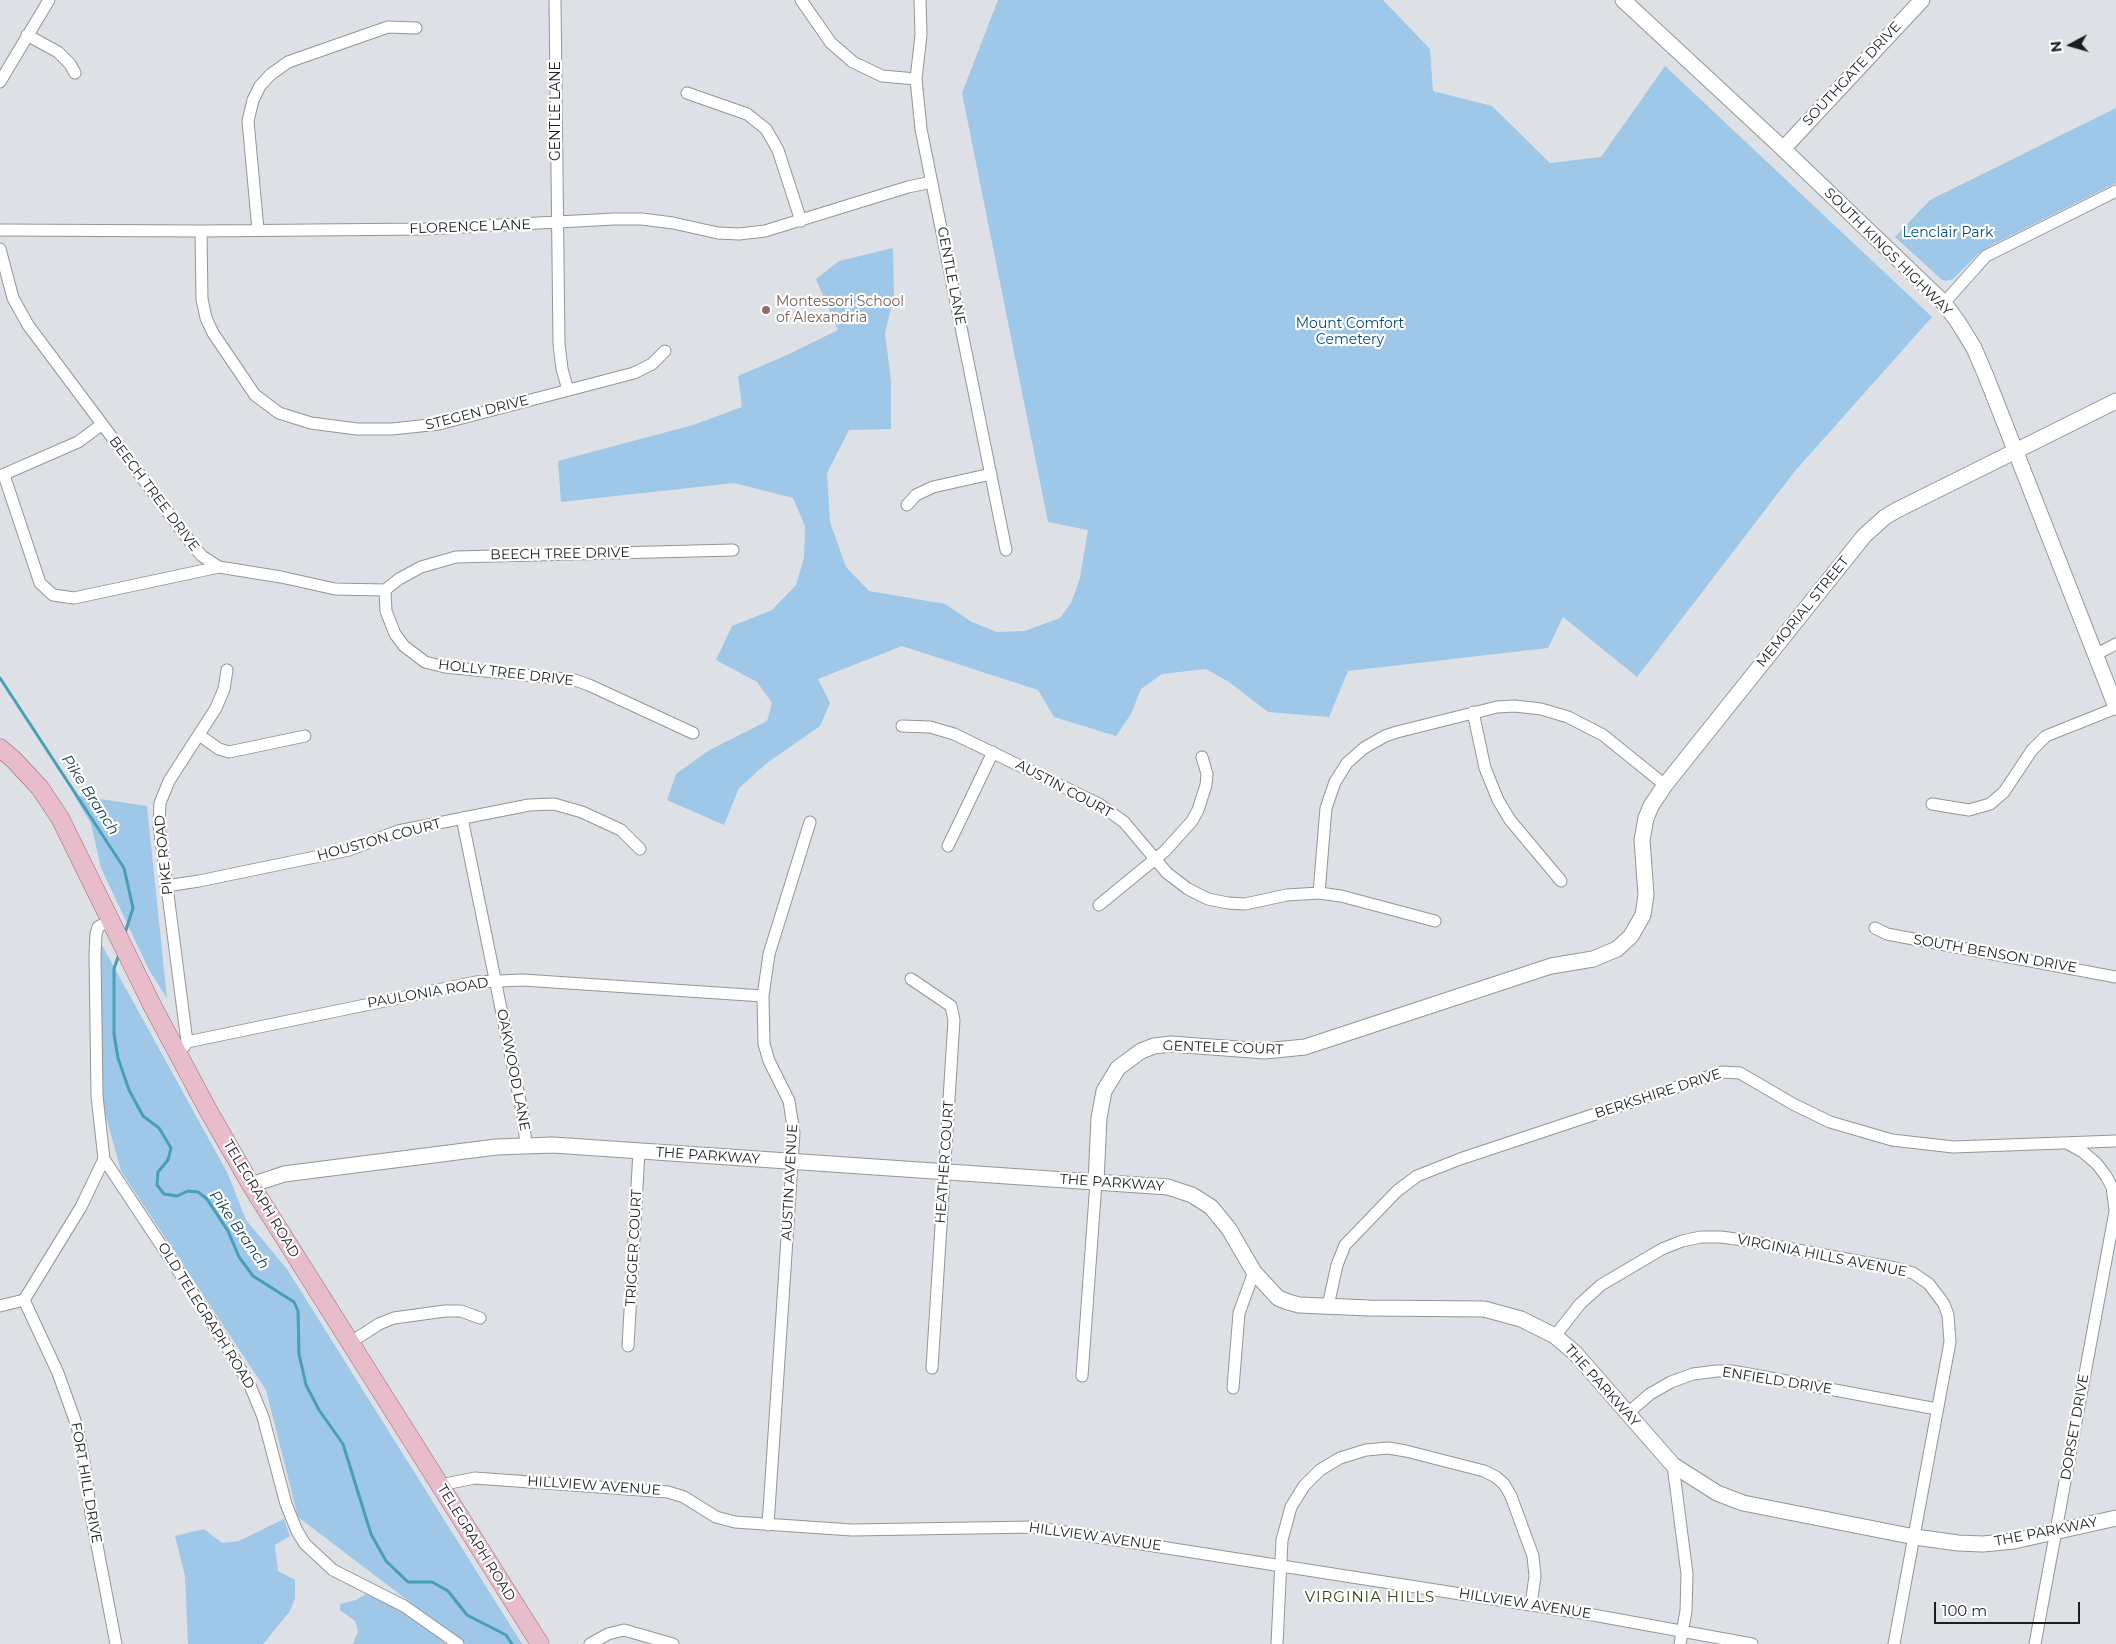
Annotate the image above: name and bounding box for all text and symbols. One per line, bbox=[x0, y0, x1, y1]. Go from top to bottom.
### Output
street label: SOUTHGATE DRIVE bbox=[1799, 18, 1905, 130]
north arrow bbox=[2046, 20, 2096, 70]
text: N bbox=[2047, 40, 2066, 53]
street label: GENTLE LANE bbox=[548, 61, 564, 161]
street label: SOUTH KINGS HIGHWAY bbox=[1821, 185, 1955, 319]
street label: FLORENCE LANE bbox=[409, 216, 531, 238]
street label: GENTLE LANE bbox=[933, 225, 969, 327]
park label: Lenclair Park bbox=[1903, 225, 1993, 241]
place label: Montessori School of Alexandria bbox=[776, 294, 904, 326]
marker: Montessori School of Alexandria bbox=[760, 304, 772, 316]
park label: Mount Comfort Cemetery bbox=[1296, 316, 1404, 348]
street label: STEGEN DRIVE bbox=[424, 392, 530, 434]
street label: BEECH TREE DRIVE bbox=[105, 433, 203, 555]
street label: BEECH TREE DRIVE bbox=[490, 544, 630, 564]
street label: MEMORIAL STREET bbox=[1753, 553, 1853, 671]
street label: HOLLY TREE DRIVE bbox=[437, 656, 575, 690]
water label: Pike Branch bbox=[57, 751, 123, 839]
street label: AUSTIN COURT bbox=[1013, 756, 1115, 822]
street label: PIKE ROAD bbox=[151, 814, 177, 896]
street label: HOUSTON COURT bbox=[315, 815, 443, 865]
street label: SOUTH BENSON DRIVE bbox=[1912, 931, 2078, 977]
street label: PAULONIA ROAD bbox=[366, 974, 490, 1012]
street label: OAKWOOD LANE bbox=[493, 1008, 533, 1132]
street label: GENTELE COURT bbox=[1162, 1038, 1284, 1058]
street label: BERKSHIRE DRIVE bbox=[1593, 1066, 1723, 1122]
street label: HEATHER COURT bbox=[932, 1100, 958, 1224]
street label: AUSTIN AVENUE bbox=[779, 1123, 801, 1241]
street label: TELEGRAPH ROAD bbox=[219, 1137, 303, 1261]
street label: THE PARKWAY bbox=[655, 1144, 761, 1168]
street label: THE PARKWAY bbox=[1059, 1171, 1165, 1195]
water label: Pike Branch bbox=[205, 1187, 273, 1273]
street label: TRIGGER COURT bbox=[623, 1189, 645, 1307]
street label: VIRGINIA HILLS AVENUE bbox=[1736, 1231, 1908, 1281]
street label: OLD TELEGRAPH ROAD bbox=[154, 1240, 258, 1392]
street label: THE PARKWAY bbox=[1561, 1341, 1643, 1431]
street label: ENFIELD DRIVE bbox=[1721, 1364, 1833, 1398]
street label: DORSET DRIVE bbox=[2057, 1372, 2093, 1482]
street label: FORT HILL DRIVE bbox=[67, 1421, 105, 1545]
street label: HILLVIEW AVENUE bbox=[527, 1473, 661, 1499]
street label: TELEGRAPH ROAD bbox=[433, 1482, 519, 1604]
street label: THE PARKWAY bbox=[1993, 1514, 2099, 1550]
street label: HILLVIEW AVENUE bbox=[1028, 1519, 1162, 1555]
street label: HILLVIEW AVENUE bbox=[1458, 1585, 1592, 1623]
district label: VIRGINIA HILLS bbox=[1303, 1589, 1437, 1607]
scale bar bbox=[1936, 1592, 2082, 1624]
text: 100 m bbox=[1942, 1601, 1987, 1620]

